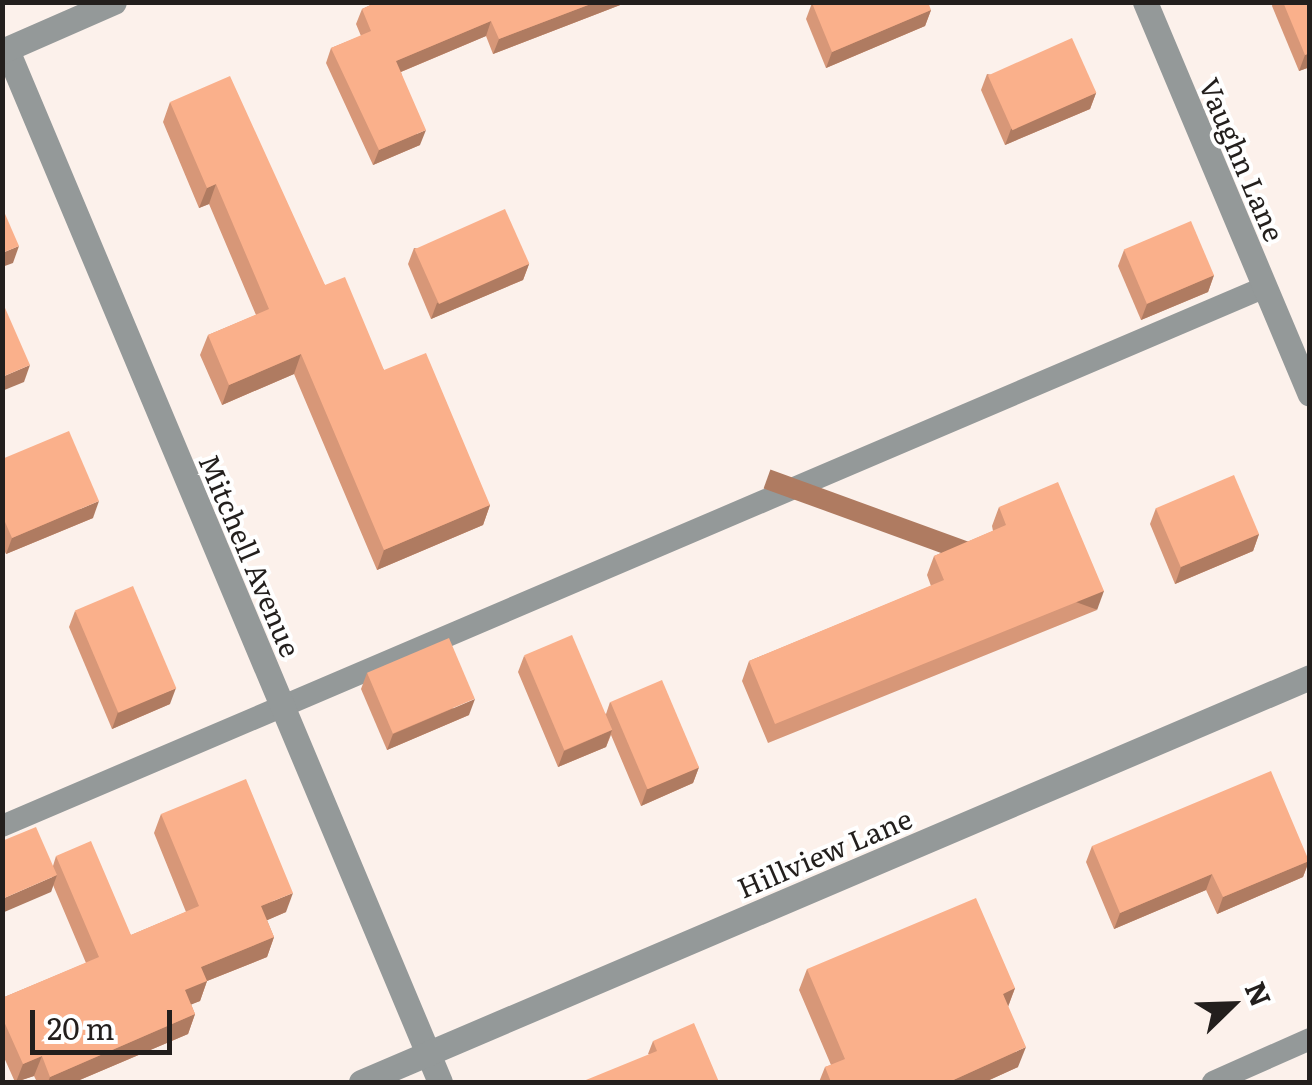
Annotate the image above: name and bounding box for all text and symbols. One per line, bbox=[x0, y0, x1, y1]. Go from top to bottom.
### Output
street label: Vaughn Lane bbox=[1194, 72, 1292, 246]
street label: Mitchell Avenue bbox=[193, 449, 309, 661]
street label: Hillview Lane bbox=[732, 800, 916, 904]
north arrow bbox=[1182, 955, 1282, 1055]
text: N bbox=[1236, 974, 1284, 1012]
scale bar bbox=[35, 990, 178, 1052]
text: 20 m bbox=[47, 1005, 115, 1049]

